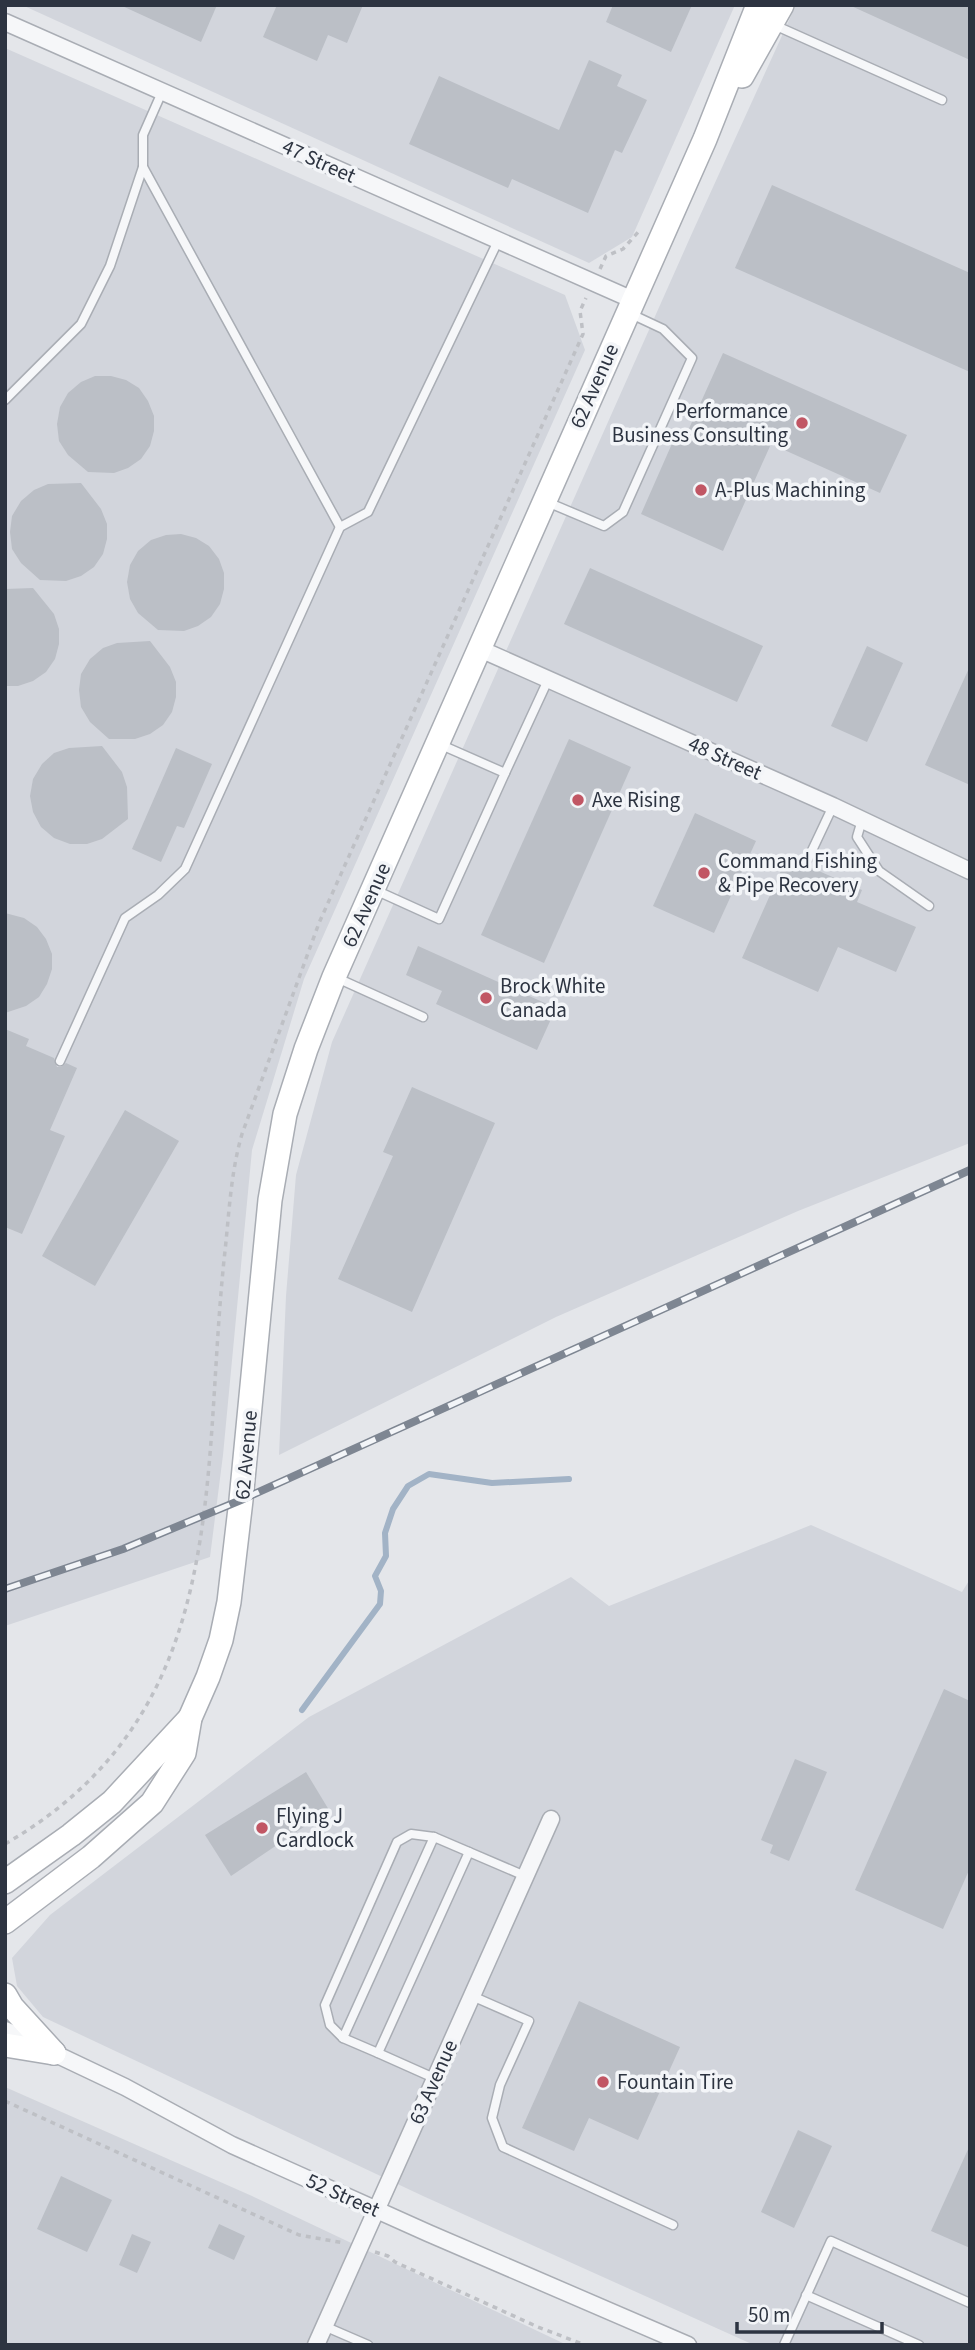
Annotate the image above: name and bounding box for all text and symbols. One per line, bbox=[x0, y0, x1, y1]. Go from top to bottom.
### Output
street label: 47 Street bbox=[277, 131, 361, 191]
street label: 62 Avenue bbox=[562, 339, 626, 433]
place label: Performance Business Consulting bbox=[612, 396, 788, 450]
marker: Performance Business Consulting bbox=[794, 415, 810, 431]
place label: A-Plus Machining bbox=[715, 475, 866, 505]
marker: A-Plus Machining bbox=[693, 482, 709, 498]
street label: 48 Street bbox=[683, 728, 767, 788]
place label: Axe Rising bbox=[592, 785, 681, 815]
marker: Axe Rising bbox=[570, 792, 586, 808]
place label: Command Fishing & Pipe Recovery bbox=[718, 846, 878, 900]
street label: 62 Avenue bbox=[334, 858, 398, 952]
marker: Command Fishing & Pipe Recovery bbox=[696, 865, 712, 881]
place label: Brock White Canada bbox=[500, 971, 605, 1025]
marker: Brock White Canada bbox=[478, 990, 494, 1006]
street label: 62 Avenue bbox=[227, 1409, 265, 1501]
place label: Flying J Cardlock bbox=[276, 1801, 355, 1855]
marker: Flying J Cardlock bbox=[254, 1820, 270, 1836]
street label: 63 Avenue bbox=[401, 2035, 465, 2129]
place label: Fountain Tire bbox=[617, 2067, 733, 2097]
marker: Fountain Tire bbox=[595, 2074, 611, 2090]
street label: 52 Street bbox=[301, 2165, 385, 2225]
scale bar bbox=[737, 2290, 882, 2334]
text: 50 m bbox=[748, 2300, 790, 2330]

